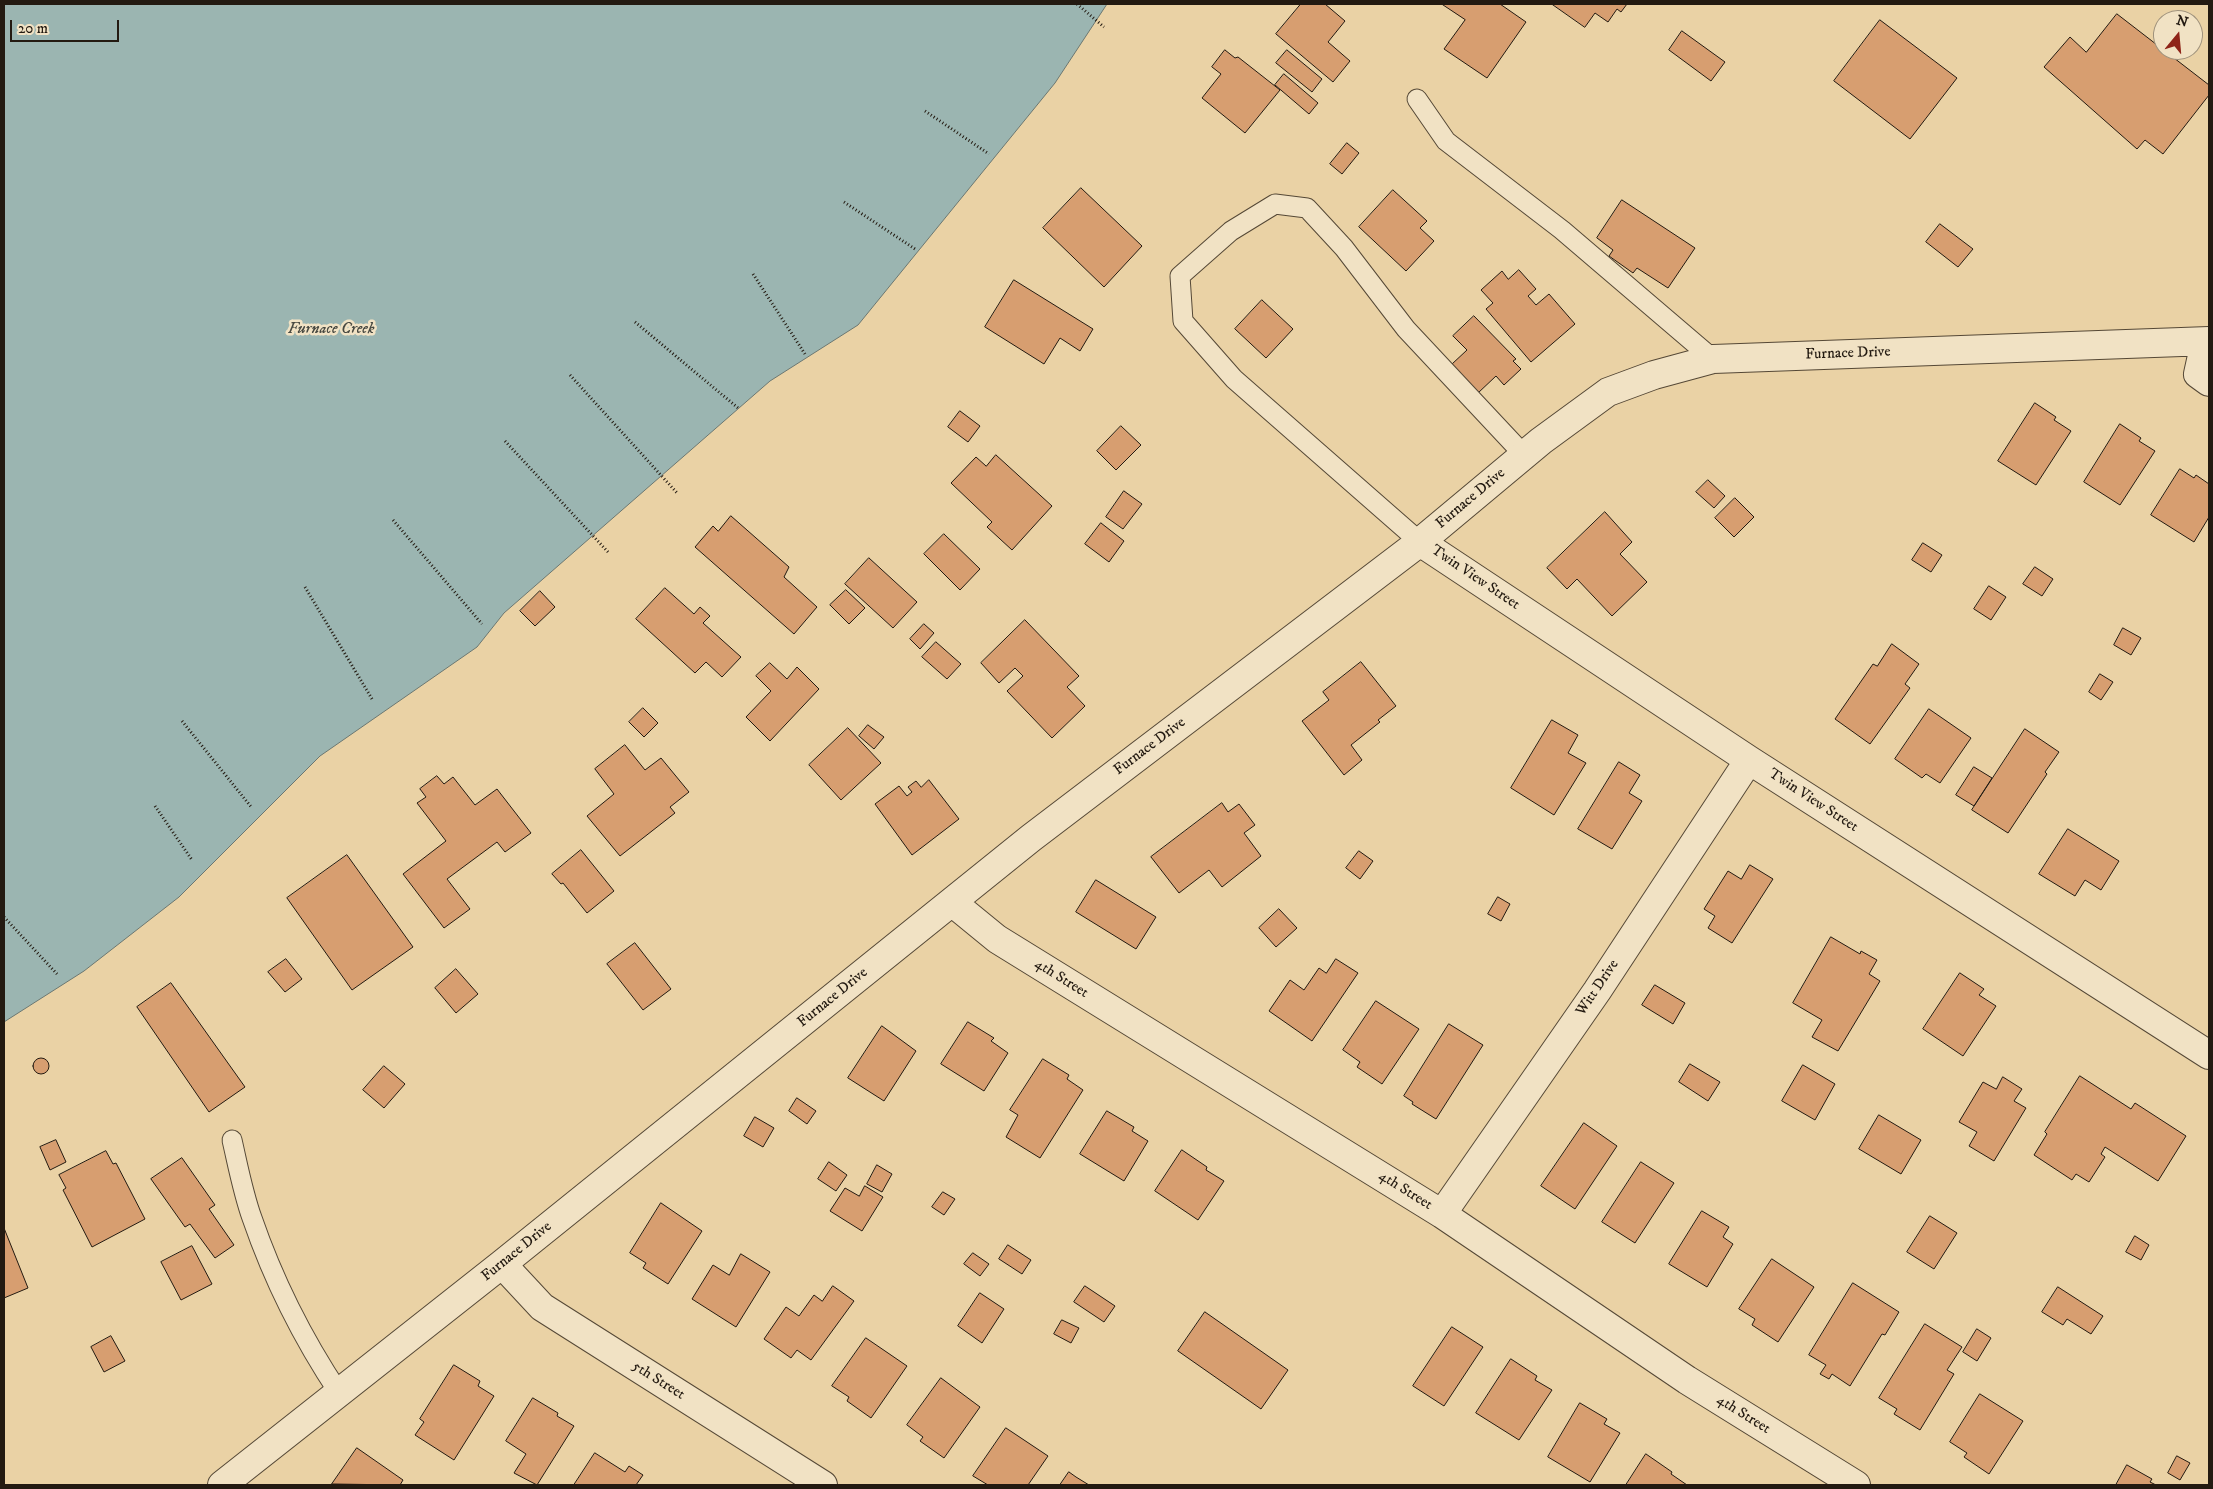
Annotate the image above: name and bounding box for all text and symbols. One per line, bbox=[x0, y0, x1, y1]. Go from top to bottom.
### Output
scale bar bbox=[12, 10, 121, 42]
north arrow bbox=[2153, 10, 2203, 60]
text: N bbox=[2174, 11, 2190, 32]
text: 20 m bbox=[18, 19, 48, 38]
water label: Furnace Creek bbox=[288, 320, 374, 340]
street label: Furnace Drive bbox=[1805, 344, 1891, 364]
street label: Furnace Drive bbox=[1433, 465, 1509, 533]
street label: Twin View Street bbox=[1427, 542, 1523, 614]
street label: Furnace Drive bbox=[1111, 714, 1189, 780]
street label: Twin View Street bbox=[1765, 765, 1861, 837]
street label: 4th Street bbox=[1031, 955, 1091, 1003]
street label: Witt Drive bbox=[1573, 957, 1623, 1019]
street label: Furnace Drive bbox=[794, 964, 872, 1032]
street label: 4th Street bbox=[1375, 1167, 1435, 1215]
street label: Furnace Drive bbox=[478, 1218, 556, 1286]
street label: 5th Street bbox=[628, 1358, 688, 1404]
street label: 4th Street bbox=[1713, 1391, 1773, 1439]

